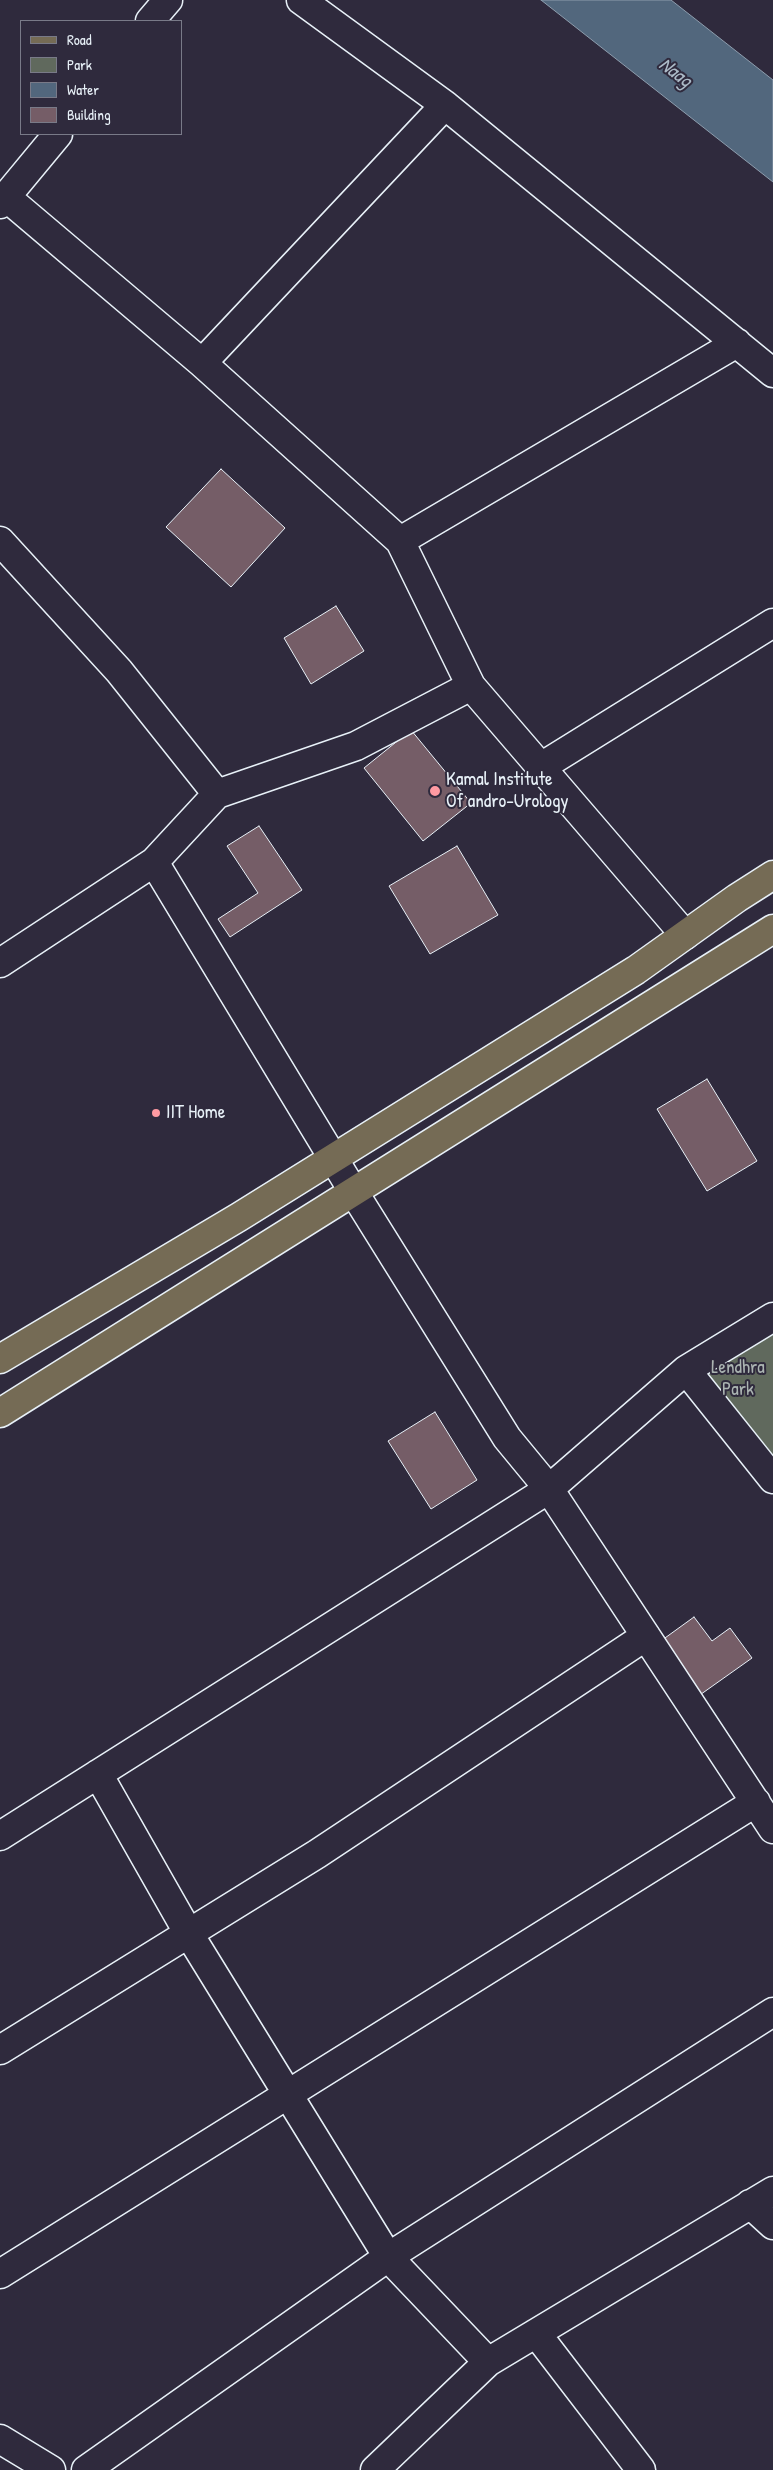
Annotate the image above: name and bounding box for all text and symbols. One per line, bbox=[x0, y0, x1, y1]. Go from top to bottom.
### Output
legend bbox=[20, 20, 182, 135]
text: Road bbox=[67, 29, 92, 50]
water label: Naag bbox=[654, 53, 696, 93]
text: Park bbox=[67, 54, 92, 75]
text: Water bbox=[67, 79, 99, 100]
text: Building bbox=[67, 104, 111, 125]
place label: Kamal Institute Of andro-Urology bbox=[446, 769, 568, 813]
marker: Kamal Institute Of andro-Urology bbox=[428, 784, 442, 798]
place label: IIT Home bbox=[166, 1102, 225, 1124]
marker: IIT Home bbox=[150, 1107, 162, 1119]
park label: Lendhra Park bbox=[711, 1357, 765, 1401]

